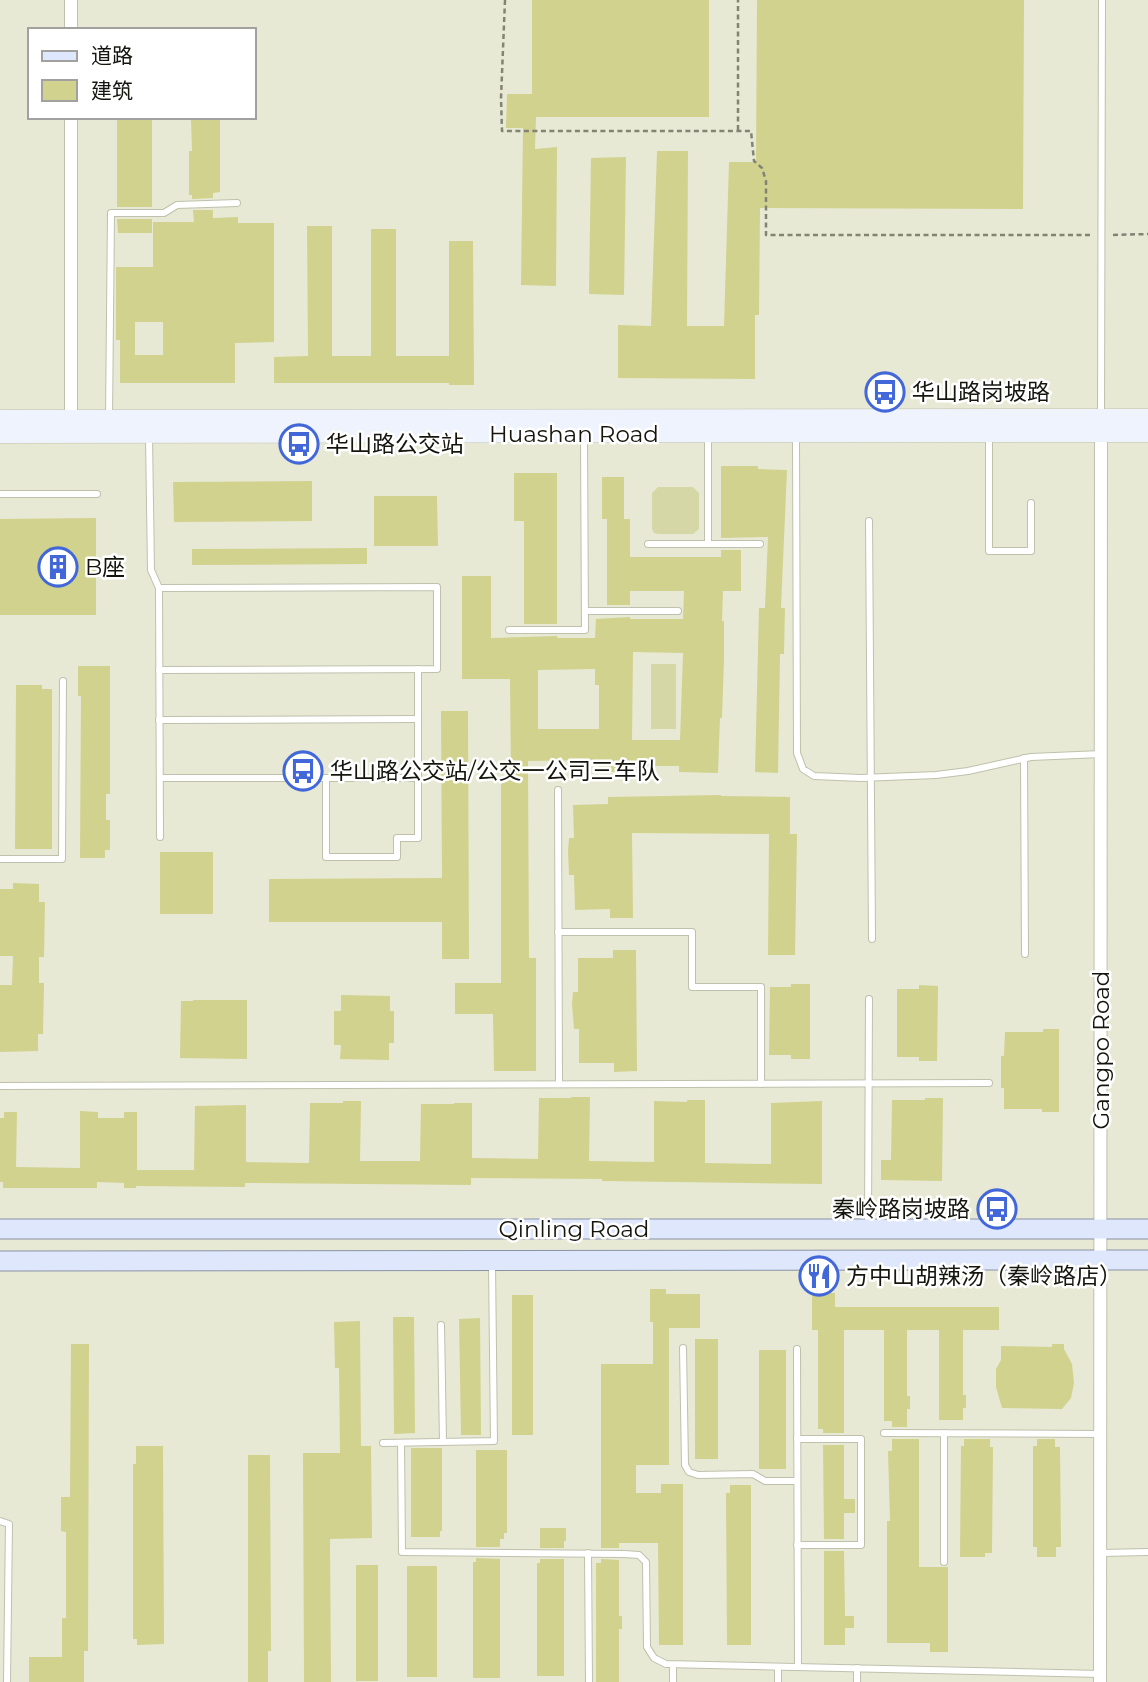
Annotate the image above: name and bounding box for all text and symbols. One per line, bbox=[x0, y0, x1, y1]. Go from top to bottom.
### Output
legend bbox=[28, 28, 256, 119]
text: 道路 bbox=[91, 43, 133, 68]
text: 建筑 bbox=[91, 78, 133, 103]
bus stop icon: 华山路岗坡路 bbox=[864, 371, 906, 413]
place label: 华山路岗坡路 bbox=[912, 378, 1050, 406]
street label: Huashan Road bbox=[489, 420, 659, 448]
bus stop icon: 华山路公交站 bbox=[278, 423, 320, 465]
place label: 华山路公交站 bbox=[326, 430, 464, 458]
building icon: B座 bbox=[37, 546, 79, 588]
place label: B座 bbox=[85, 553, 125, 581]
bus stop icon: 华山路公交站/公交一公司三车队 bbox=[282, 750, 324, 792]
place label: 华山路公交站/公交一公司三车队 bbox=[330, 757, 660, 785]
street label: Gangpo Road bbox=[1087, 971, 1115, 1129]
bus stop icon: 秦岭路岗坡路 bbox=[976, 1188, 1018, 1230]
place label: 秦岭路岗坡路 bbox=[832, 1195, 970, 1223]
street label: Qinling Road bbox=[499, 1215, 649, 1243]
restaurant icon: 方中山胡辣汤（秦岭路店） bbox=[798, 1255, 840, 1297]
place label: 方中山胡辣汤（秦岭路店） bbox=[846, 1262, 1122, 1290]

